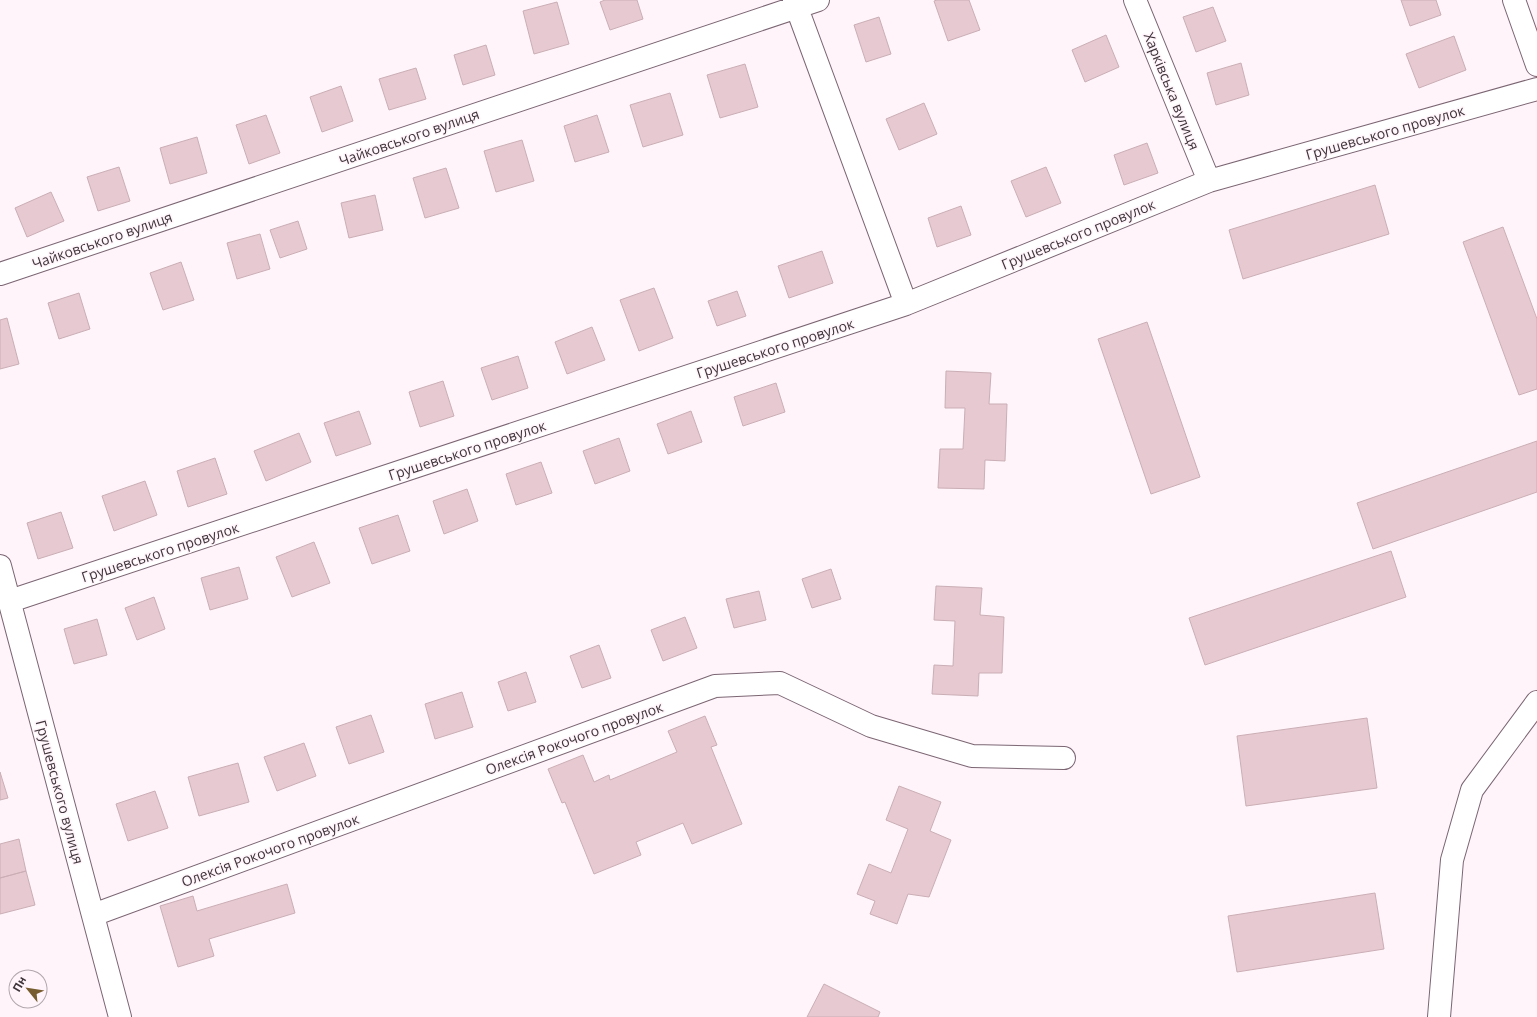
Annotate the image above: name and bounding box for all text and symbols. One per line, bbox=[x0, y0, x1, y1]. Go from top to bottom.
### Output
street label: Харківська вулиця bbox=[1140, 29, 1204, 153]
street label: Грушевського провулок bbox=[1303, 100, 1467, 164]
street label: Чайковського вулиця bbox=[336, 104, 482, 170]
street label: Грушевського провулок bbox=[998, 194, 1158, 274]
street label: Чайковського вулиця bbox=[29, 207, 175, 273]
street label: Грушевського провулок bbox=[694, 313, 857, 382]
street label: Грушевського провулок bbox=[386, 415, 549, 484]
street label: Грушевського провулок bbox=[79, 517, 242, 586]
street label: Олексія Рокочого провулок bbox=[483, 697, 666, 779]
street label: Грушевського вулиця bbox=[32, 718, 88, 866]
street label: Олексія Рокочого провулок bbox=[179, 809, 362, 891]
north arrow bbox=[8, 969, 48, 1009]
text: Пн bbox=[9, 973, 29, 994]

